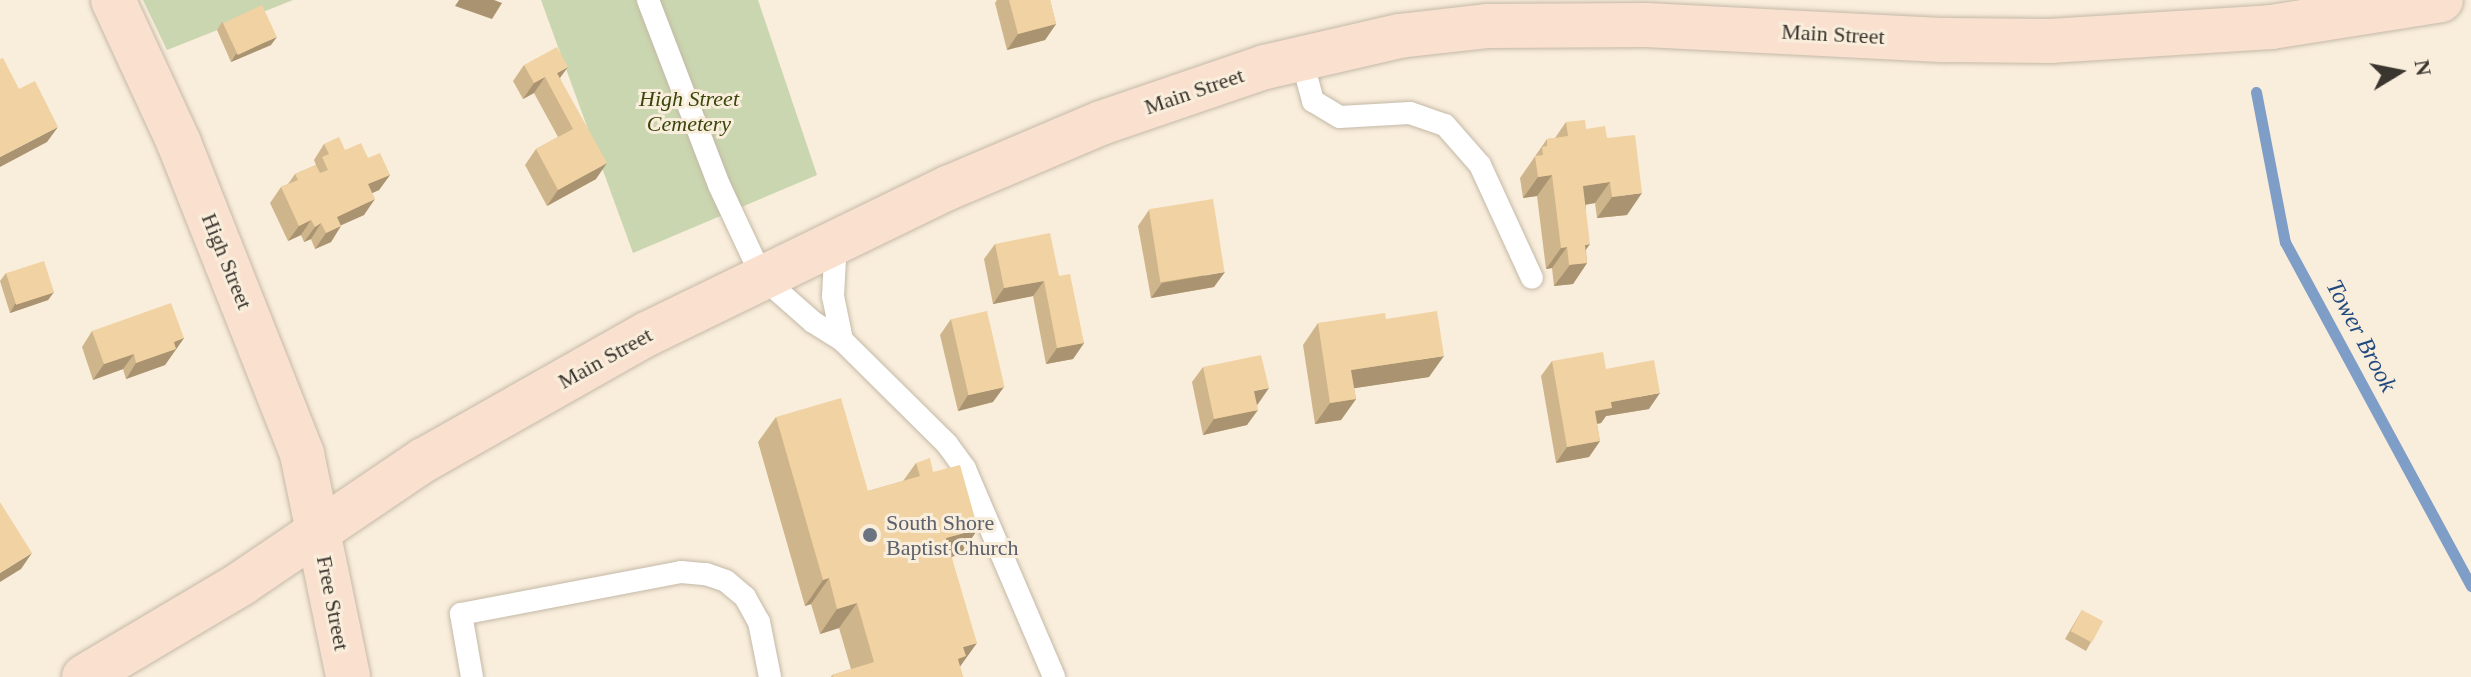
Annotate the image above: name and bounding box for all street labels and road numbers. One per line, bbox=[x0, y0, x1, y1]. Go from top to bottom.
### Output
street label: Main Street bbox=[1781, 18, 1885, 50]
street label: Main Street bbox=[1141, 62, 1247, 120]
street label: High Street bbox=[196, 209, 258, 313]
street label: Main Street bbox=[553, 321, 657, 395]
street label: Free Street bbox=[311, 553, 355, 653]

